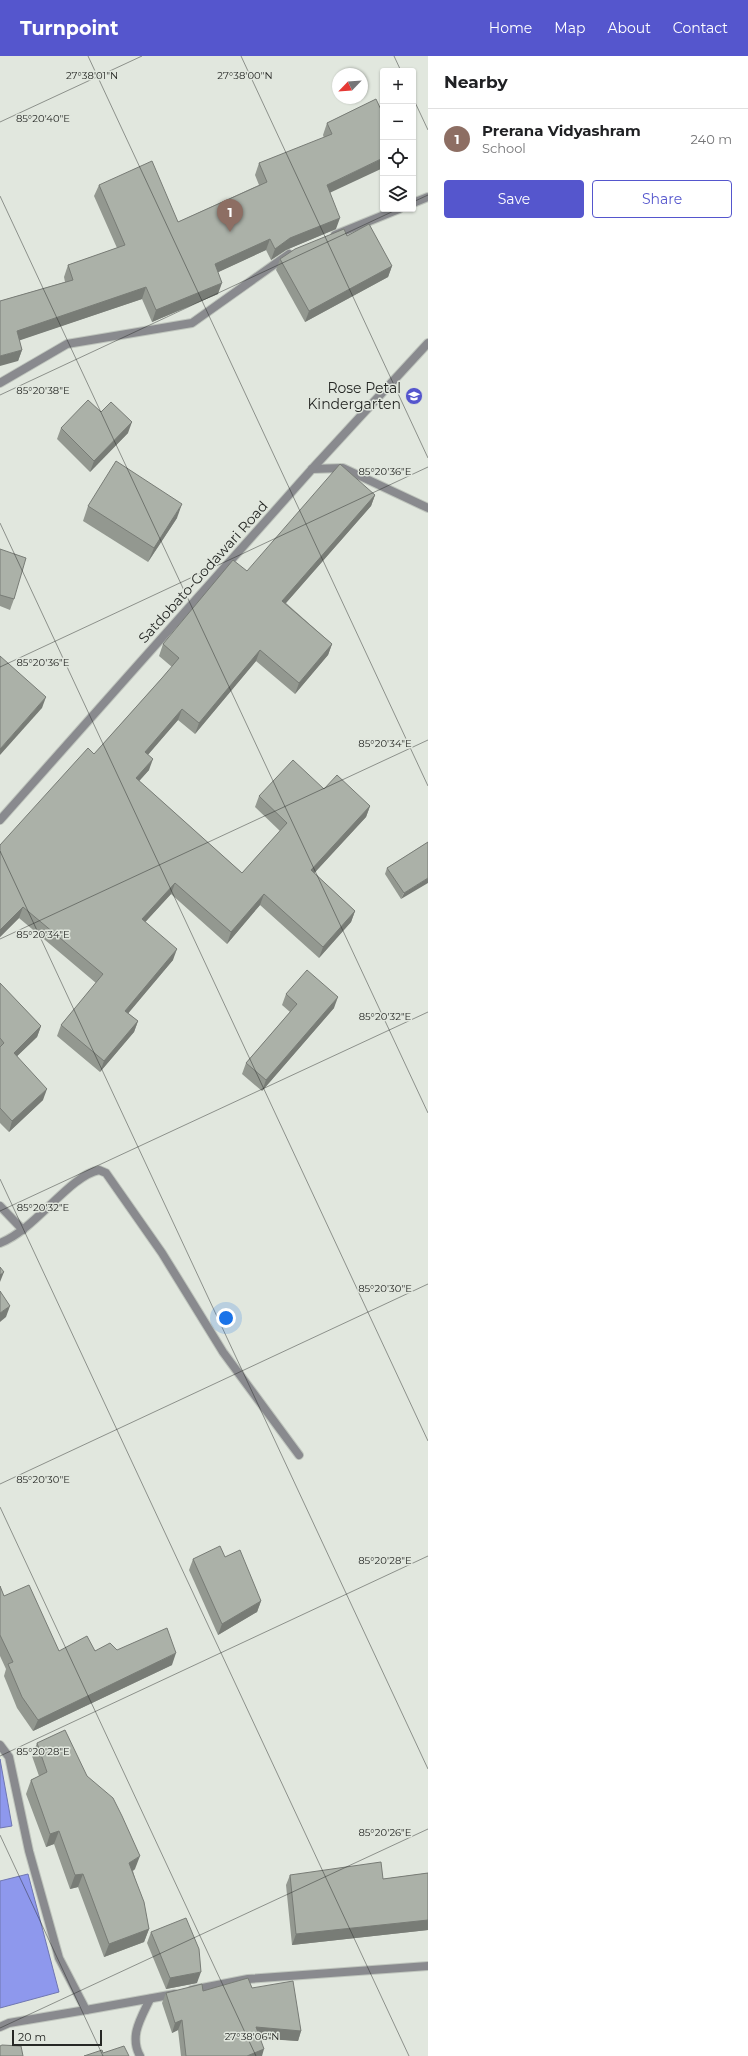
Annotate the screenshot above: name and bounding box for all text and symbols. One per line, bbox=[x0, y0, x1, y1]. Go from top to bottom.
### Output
text: Turnpoint bbox=[20, 17, 119, 40]
text: Home bbox=[489, 19, 532, 37]
text: Map bbox=[554, 19, 585, 37]
text: About bbox=[607, 19, 651, 37]
text: Contact bbox=[673, 19, 728, 37]
north arrow bbox=[332, 68, 368, 104]
map controls bbox=[380, 68, 416, 212]
button: + bbox=[380, 68, 416, 104]
text: 27°38'01"N bbox=[66, 69, 118, 82]
text: 27°38'00"N bbox=[217, 69, 273, 82]
text: Nearby bbox=[444, 72, 508, 92]
button: − bbox=[380, 104, 416, 140]
text: 85°20'40"E bbox=[16, 112, 70, 125]
text: Prerana Vidyashram bbox=[482, 121, 641, 140]
text: 1 bbox=[454, 131, 460, 147]
text: 240 m bbox=[691, 131, 732, 147]
button: locate bbox=[380, 140, 416, 176]
text: School bbox=[482, 140, 526, 156]
button: layers bbox=[380, 176, 416, 212]
button: Save bbox=[444, 180, 584, 218]
button: Share bbox=[592, 180, 732, 218]
pin: 1 bbox=[217, 199, 243, 232]
place label: Rose Petal Kindergarten bbox=[307, 379, 401, 413]
text: 85°20'38"E bbox=[16, 384, 70, 397]
school or university icon: Rose Petal Kindergarten bbox=[404, 386, 424, 406]
text: 85°20'36"E bbox=[358, 465, 412, 478]
street label: Satdobato-Godawari Road bbox=[134, 497, 272, 647]
text: 85°20'36"E bbox=[16, 656, 70, 669]
text: 85°20'34"E bbox=[358, 737, 412, 750]
text: 85°20'34"E bbox=[16, 928, 70, 941]
text: 85°20'32"E bbox=[359, 1010, 412, 1023]
text: 85°20'32"E bbox=[17, 1201, 70, 1214]
text: 85°20'30"E bbox=[358, 1282, 412, 1295]
your location bbox=[216, 1308, 236, 1328]
text: 85°20'30"E bbox=[16, 1473, 70, 1486]
text: 85°20'28"E bbox=[358, 1554, 412, 1567]
text: 85°20'28"E bbox=[16, 1745, 70, 1758]
text: 85°20'26"E bbox=[358, 1826, 412, 1839]
scale bar bbox=[12, 2028, 102, 2047]
text: 20 m bbox=[18, 2030, 46, 2044]
text: 27°38'06"N bbox=[225, 2030, 279, 2043]

